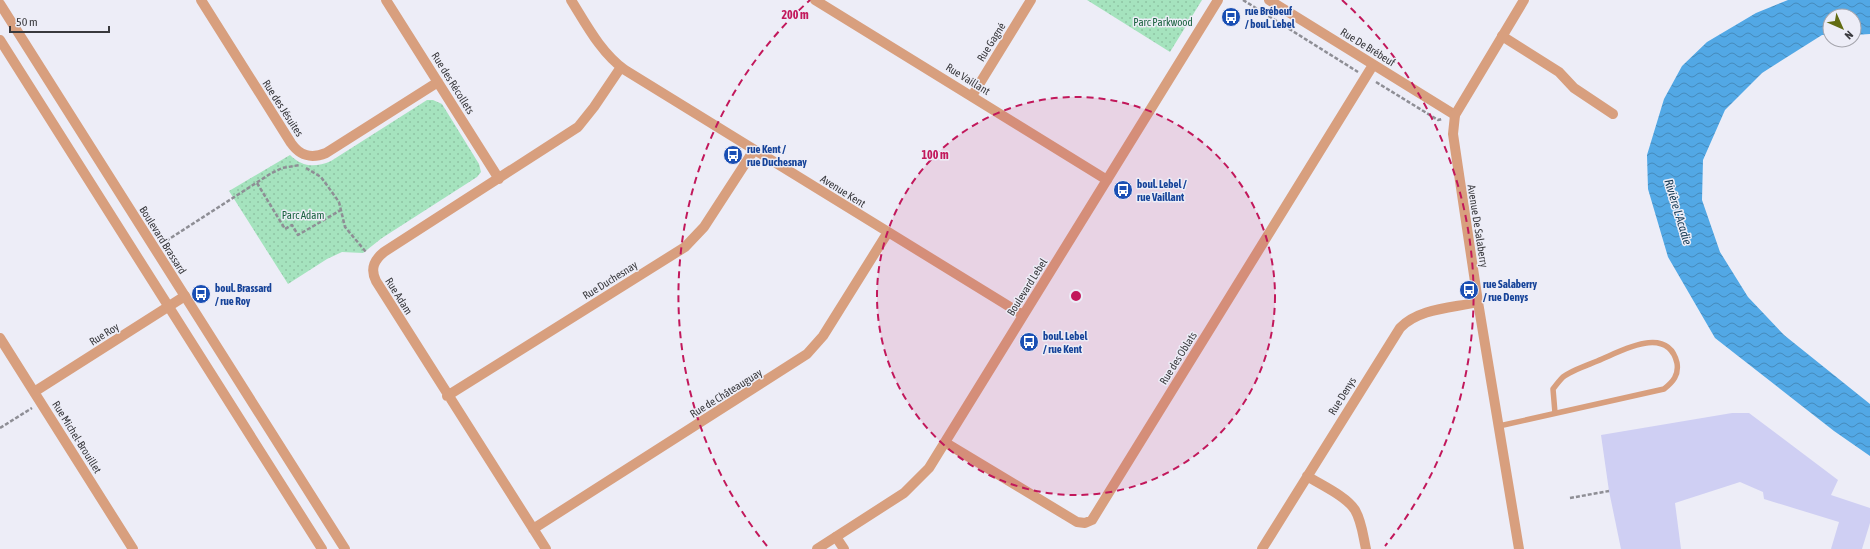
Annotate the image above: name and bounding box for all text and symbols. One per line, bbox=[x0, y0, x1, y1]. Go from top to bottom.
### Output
place label: rue Brébeuf / boul. Lebel bbox=[1245, 5, 1296, 30]
bus stop icon: rue Brébeuf / boul. Lebel bbox=[1220, 6, 1242, 28]
scale bar bbox=[10, 8, 109, 34]
text: 200 m bbox=[781, 8, 809, 22]
north arrow bbox=[1822, 8, 1862, 48]
text: 50 m bbox=[16, 15, 38, 29]
park label: Parc Parkwood bbox=[1133, 16, 1193, 28]
street label: Rue Gagné bbox=[974, 20, 1008, 64]
street label: Rue De Brébeuf bbox=[1339, 25, 1397, 69]
text: N bbox=[1843, 29, 1856, 42]
street label: Rue des Récollets bbox=[429, 50, 477, 116]
street label: Rue Vaillant bbox=[944, 61, 992, 97]
street label: Rue des Jésuites bbox=[260, 77, 306, 139]
place label: rue Kent / rue Duchesnay bbox=[747, 143, 807, 168]
bus stop icon: rue Kent / rue Duchesnay bbox=[722, 144, 744, 166]
text: 100 m bbox=[921, 148, 949, 162]
street label: Avenue Kent bbox=[818, 172, 868, 210]
water label: Rivière L'Acadie bbox=[1661, 177, 1695, 247]
place label: boul. Lebel / rue Vaillant bbox=[1137, 178, 1187, 203]
bus stop icon: boul. Lebel / rue Vaillant bbox=[1112, 179, 1134, 201]
street label: Avenue De Salaberry bbox=[1466, 184, 1491, 269]
street label: Boulevard Brassard bbox=[137, 204, 189, 276]
park label: Parc Adam bbox=[282, 209, 324, 221]
street label: Boulevard Lebel bbox=[1005, 256, 1049, 318]
street label: Rue Duchesnay bbox=[581, 258, 640, 302]
street label: Rue Adam bbox=[383, 275, 415, 317]
place label: rue Salaberry / rue Denys bbox=[1483, 278, 1538, 303]
bus stop icon: rue Salaberry / rue Denys bbox=[1458, 279, 1480, 301]
place label: boul. Brassard / rue Roy bbox=[215, 282, 272, 307]
bus stop icon: boul. Brassard / rue Roy bbox=[190, 283, 212, 305]
centre of rings bbox=[1069, 289, 1083, 303]
street label: Rue Roy bbox=[87, 320, 121, 348]
street label: Rue des Oblats bbox=[1157, 329, 1199, 386]
place label: boul. Lebel / rue Kent bbox=[1043, 330, 1089, 355]
bus stop icon: boul. Lebel / rue Kent bbox=[1018, 331, 1040, 353]
street label: Rue de Châteauguay bbox=[688, 366, 765, 420]
street label: Rue Denys bbox=[1326, 375, 1358, 417]
street label: Rue Michel-Brouillet bbox=[50, 399, 104, 475]

